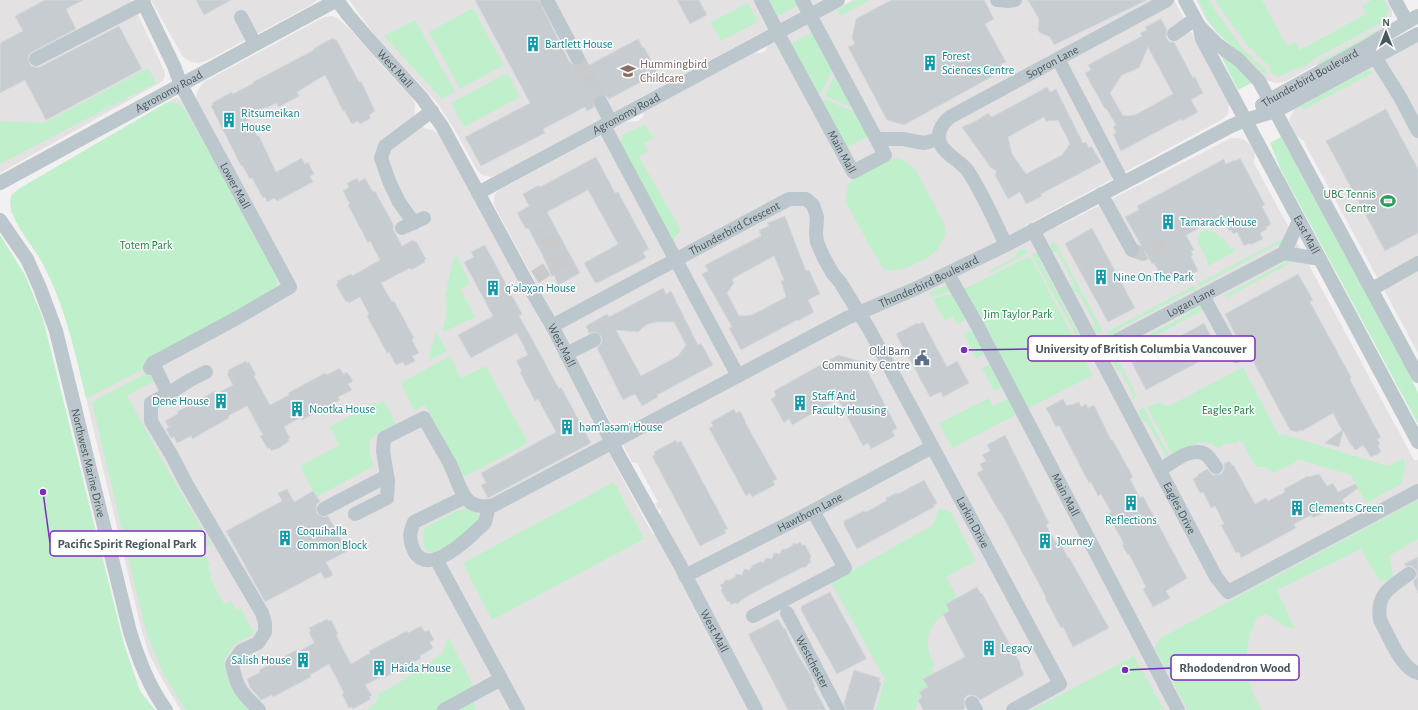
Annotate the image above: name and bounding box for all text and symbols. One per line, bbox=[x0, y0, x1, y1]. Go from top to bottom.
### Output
north arrow bbox=[1366, 12, 1406, 52]
text: N bbox=[1382, 17, 1390, 28]
building icon: Bartlett House bbox=[524, 35, 542, 53]
place label: Bartlett House bbox=[545, 38, 613, 50]
street label: Sopron Lane bbox=[1024, 43, 1080, 81]
street label: Thunderbird Boulevard bbox=[1259, 46, 1360, 109]
street label: West Mall bbox=[375, 47, 415, 90]
place label: Forest Sciences Centre bbox=[942, 50, 1014, 76]
building icon: Forest Sciences Centre bbox=[921, 54, 939, 72]
place label: Hummingbird Childcare bbox=[640, 58, 707, 84]
school or university icon: Hummingbird Childcare bbox=[619, 62, 637, 80]
street label: Agronomy Road bbox=[133, 68, 204, 115]
street label: Agronomy Road bbox=[590, 91, 662, 137]
place label: Ritsumeikan House bbox=[241, 107, 300, 133]
building icon: Ritsumeikan House bbox=[220, 111, 238, 129]
street label: Main Mall bbox=[826, 128, 858, 175]
street label: Lower Mall bbox=[218, 160, 253, 211]
place label: UBC Tennis Centre bbox=[1324, 188, 1376, 214]
sports icon: UBC Tennis Centre bbox=[1379, 192, 1397, 210]
street label: Thunderbird Crescent bbox=[687, 199, 782, 257]
building icon: Tamarack House bbox=[1159, 213, 1177, 231]
street label: East Mall bbox=[1291, 213, 1322, 256]
place label: Tamarack House bbox=[1180, 216, 1257, 228]
park label: Totem Park bbox=[120, 239, 173, 251]
street label: Thunderbird Boulevard bbox=[877, 253, 980, 310]
building icon: Nine On The Park bbox=[1092, 268, 1110, 286]
place label: Nine On The Park bbox=[1113, 271, 1194, 283]
building icon: q’ələχən House bbox=[484, 279, 502, 297]
place label: q’ələχən House bbox=[505, 282, 576, 294]
street label: Logan Lane bbox=[1165, 284, 1217, 319]
park label: Jim Taylor Park bbox=[983, 308, 1053, 321]
street label: West Mall bbox=[546, 322, 578, 369]
callout: University of British Columbia Vancouver bbox=[1028, 336, 1255, 361]
text: University of British Columbia Vancouver bbox=[1036, 343, 1247, 356]
place label: Old Barn Community Centre bbox=[822, 345, 910, 372]
public building icon: Old Barn Community Centre bbox=[913, 349, 931, 367]
place label: Staff And Faculty Housing bbox=[812, 390, 887, 417]
building icon: Dene House bbox=[212, 392, 230, 410]
building icon: Staff And Faculty Housing bbox=[791, 394, 809, 412]
place label: Dene House bbox=[152, 395, 209, 407]
building icon: Nootka House bbox=[288, 400, 306, 418]
place label: Nootka House bbox=[309, 403, 375, 415]
park label: Eagles Park bbox=[1202, 404, 1255, 416]
street label: Northwest Marine Drive bbox=[69, 407, 108, 519]
building icon: həm’ləsəm’ House bbox=[558, 418, 576, 436]
place label: həm’ləsəm’ House bbox=[579, 421, 663, 433]
street label: Main Mall bbox=[1049, 471, 1082, 518]
street label: Eagles Drive bbox=[1161, 480, 1198, 536]
street label: Hawthorn Lane bbox=[775, 490, 844, 534]
building icon: Reflections bbox=[1122, 494, 1140, 512]
street label: Larkin Drive bbox=[954, 495, 992, 550]
building icon: Clements Green bbox=[1288, 499, 1306, 517]
place label: Clements Green bbox=[1309, 502, 1383, 514]
place label: Reflections bbox=[1105, 514, 1157, 526]
place label: Coquihalla Common Block bbox=[297, 525, 368, 551]
building icon: Coquihalla Common Block bbox=[276, 529, 294, 547]
callout: Pacific Spirit Regional Park bbox=[50, 531, 205, 556]
building icon: Journey bbox=[1036, 532, 1054, 550]
place label: Journey bbox=[1057, 535, 1093, 548]
text: Pacific Spirit Regional Park bbox=[57, 538, 197, 551]
street label: West Mall bbox=[698, 607, 731, 654]
street label: Westchester bbox=[794, 633, 831, 690]
building icon: Legacy bbox=[980, 639, 998, 657]
place label: Legacy bbox=[1001, 642, 1032, 655]
building icon: Salish House bbox=[294, 651, 312, 669]
place label: Salish House bbox=[232, 654, 291, 666]
callout: Rhododendron Wood bbox=[1171, 655, 1299, 680]
building icon: Haida House bbox=[370, 659, 388, 677]
place label: Haida House bbox=[391, 662, 451, 674]
text: Rhododendron Wood bbox=[1179, 662, 1291, 675]

